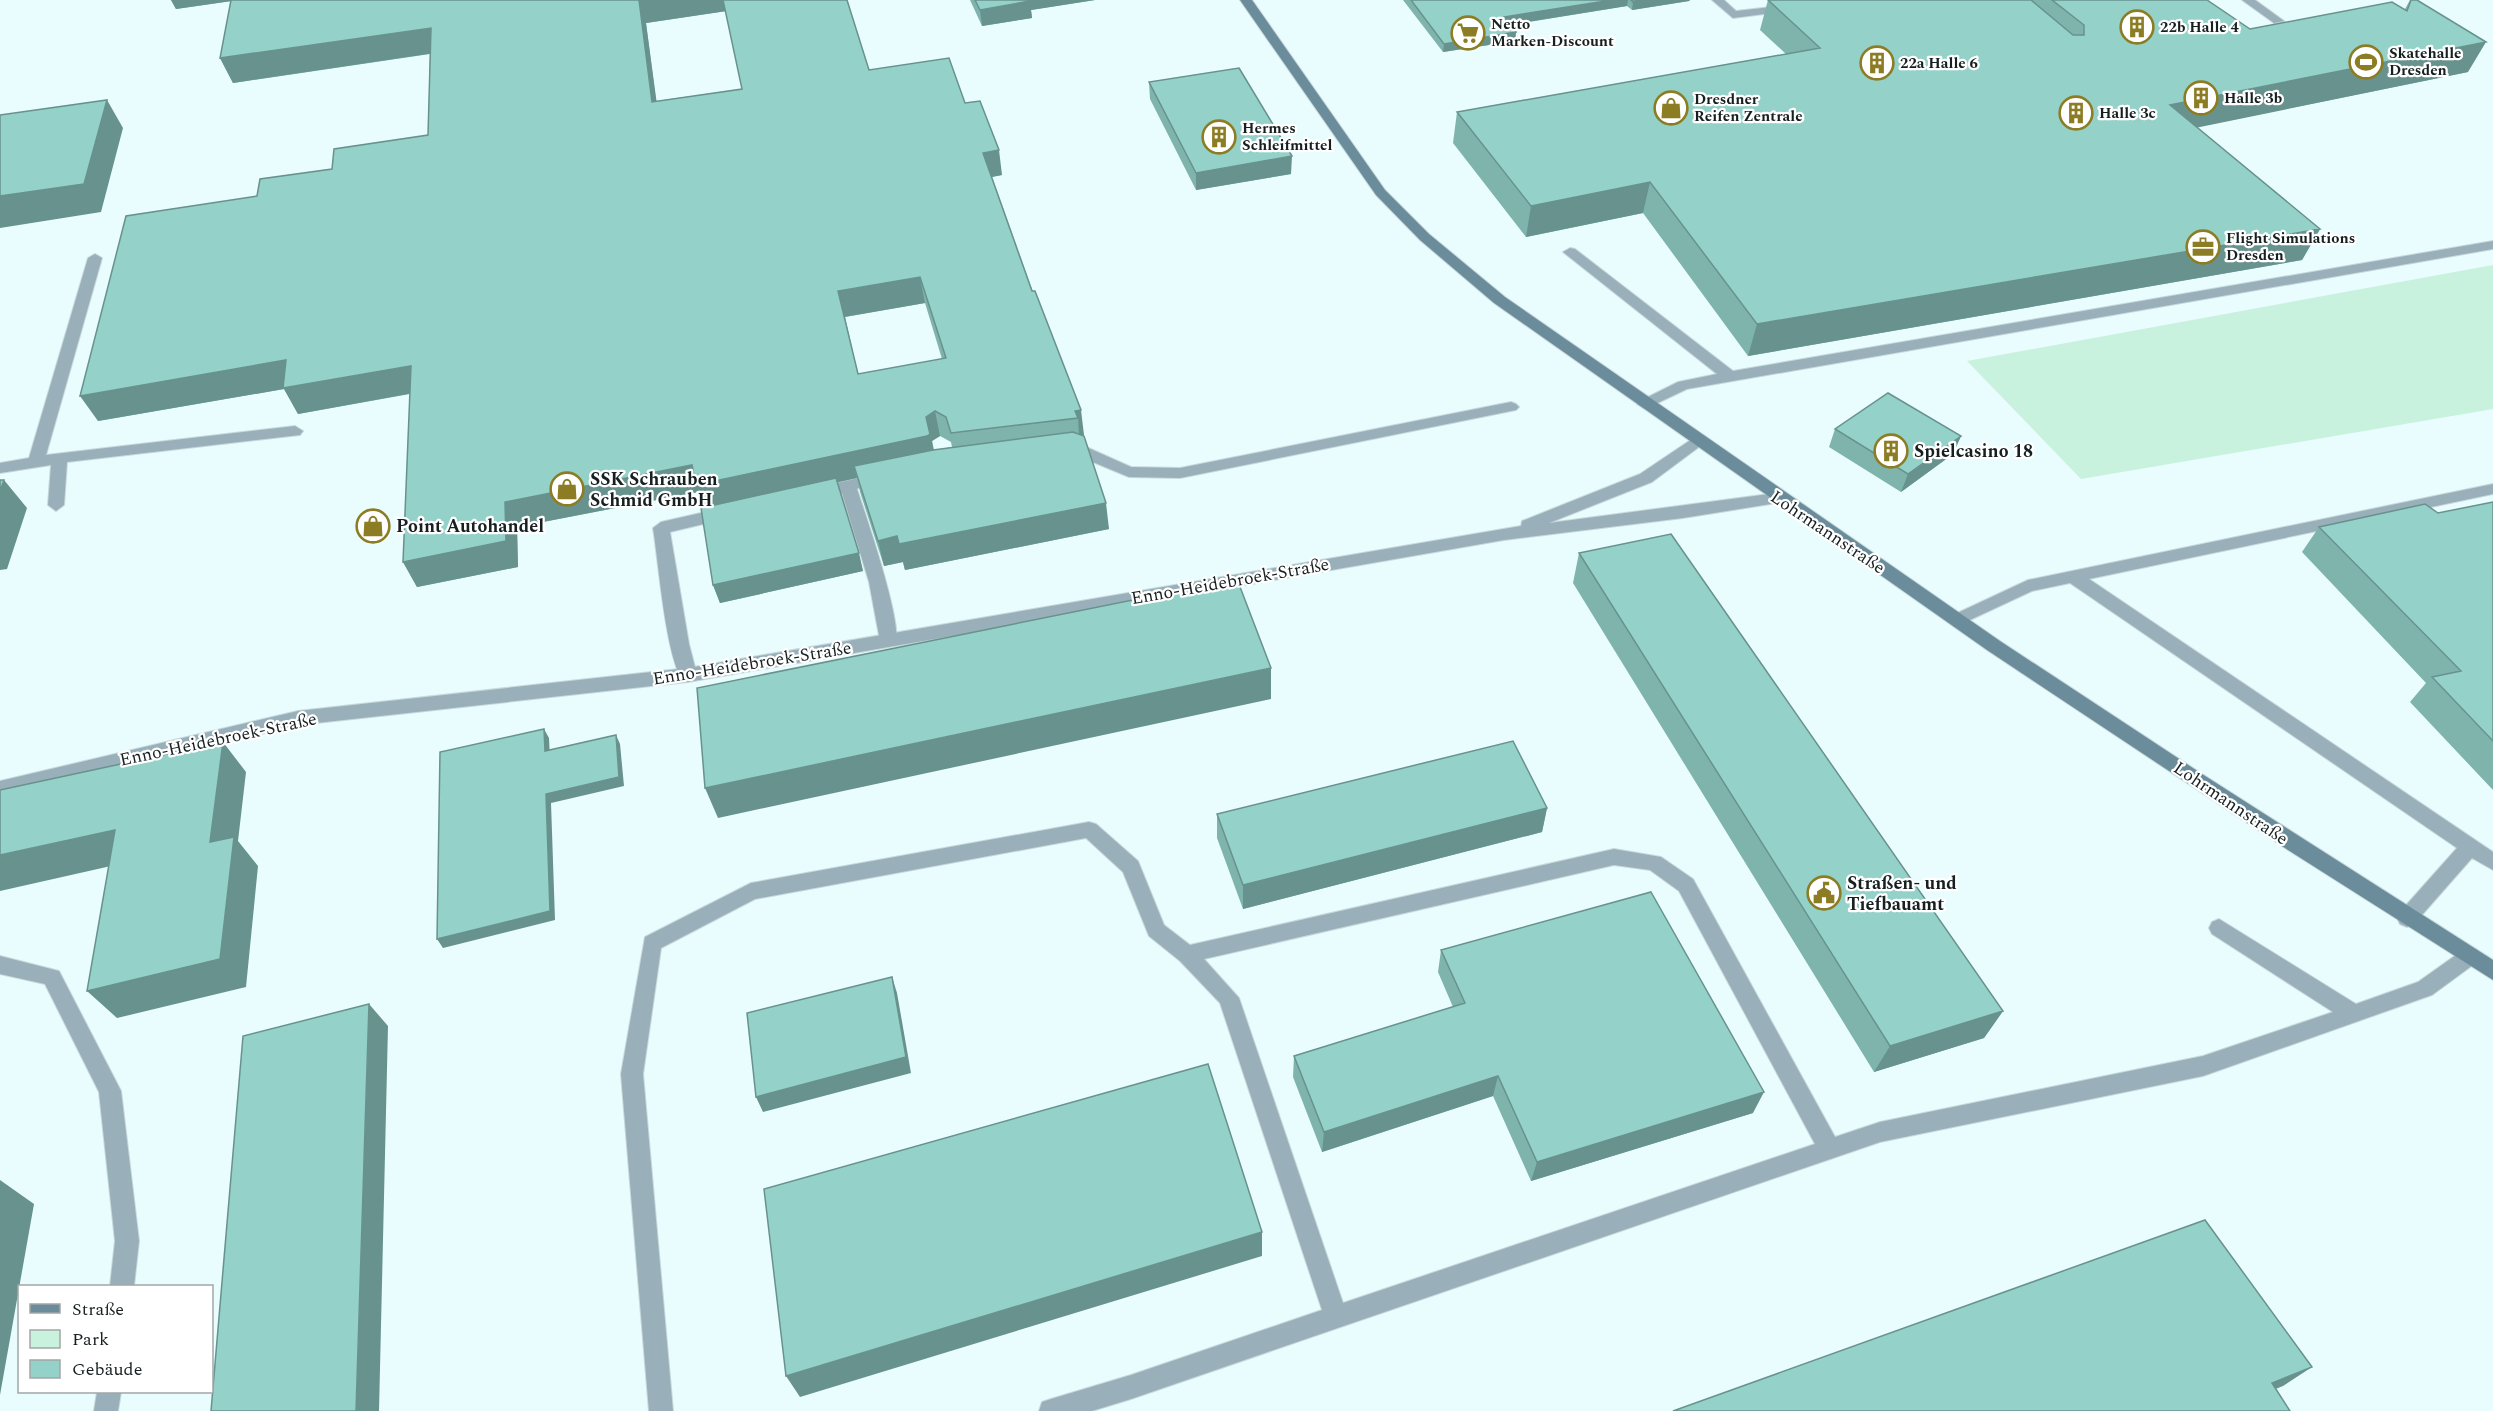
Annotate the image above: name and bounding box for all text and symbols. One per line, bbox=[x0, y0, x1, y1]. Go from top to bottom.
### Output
building icon: 22b Halle 4 bbox=[2119, 9, 2155, 45]
place label: Netto Marken-Discount bbox=[1491, 13, 1614, 53]
supermarket icon: Netto Marken-Discount bbox=[1450, 15, 1486, 51]
place label: 22b Halle 4 bbox=[2160, 16, 2240, 39]
place label: Skatehalle Dresden bbox=[2389, 42, 2462, 82]
sports icon: Skatehalle Dresden bbox=[2348, 44, 2384, 80]
building icon: 22a Halle 6 bbox=[1859, 45, 1895, 81]
place label: 22a Halle 6 bbox=[1900, 52, 1978, 75]
building icon: Halle 3b bbox=[2183, 80, 2219, 116]
place label: Halle 3b bbox=[2224, 87, 2283, 110]
place label: Dresdner Reifen Zentrale bbox=[1694, 88, 1803, 128]
shop icon: Dresdner Reifen Zentrale bbox=[1653, 90, 1689, 126]
building icon: Halle 3c bbox=[2058, 95, 2094, 131]
place label: Halle 3c bbox=[2099, 102, 2156, 125]
place label: Hermes Schleifmittel bbox=[1242, 117, 1333, 157]
building icon: Hermes Schleifmittel bbox=[1201, 119, 1237, 155]
place label: Flight Simulations Dresden bbox=[2226, 227, 2355, 267]
office icon: Flight Simulations Dresden bbox=[2185, 229, 2221, 265]
building icon: Spielcasino 18 bbox=[1873, 433, 1909, 469]
place label: Spielcasino 18 bbox=[1914, 438, 2033, 465]
place label: SSK Schrauben Schmid GmbH bbox=[590, 466, 718, 514]
shop icon: SSK Schrauben Schmid GmbH bbox=[549, 471, 585, 507]
street label: Lohrmannstraße bbox=[1765, 484, 1891, 581]
shop icon: Point Autohandel bbox=[355, 508, 391, 544]
place label: Point Autohandel bbox=[396, 513, 544, 540]
street label: Enno-Heidebroek-Straße bbox=[1129, 551, 1331, 612]
street label: Enno-Heidebroek-Straße bbox=[651, 634, 853, 693]
street label: Enno-Heidebroek-Straße bbox=[117, 705, 319, 774]
street label: Lohrmannstraße bbox=[2168, 755, 2294, 852]
place label: Straßen- und Tiefbauamt bbox=[1847, 870, 1957, 918]
public building icon: Straßen- und Tiefbauamt bbox=[1806, 875, 1842, 911]
legend bbox=[18, 1285, 213, 1393]
text: Straße bbox=[72, 1296, 124, 1323]
text: Park bbox=[72, 1326, 109, 1353]
text: Gebäude bbox=[72, 1356, 142, 1383]

